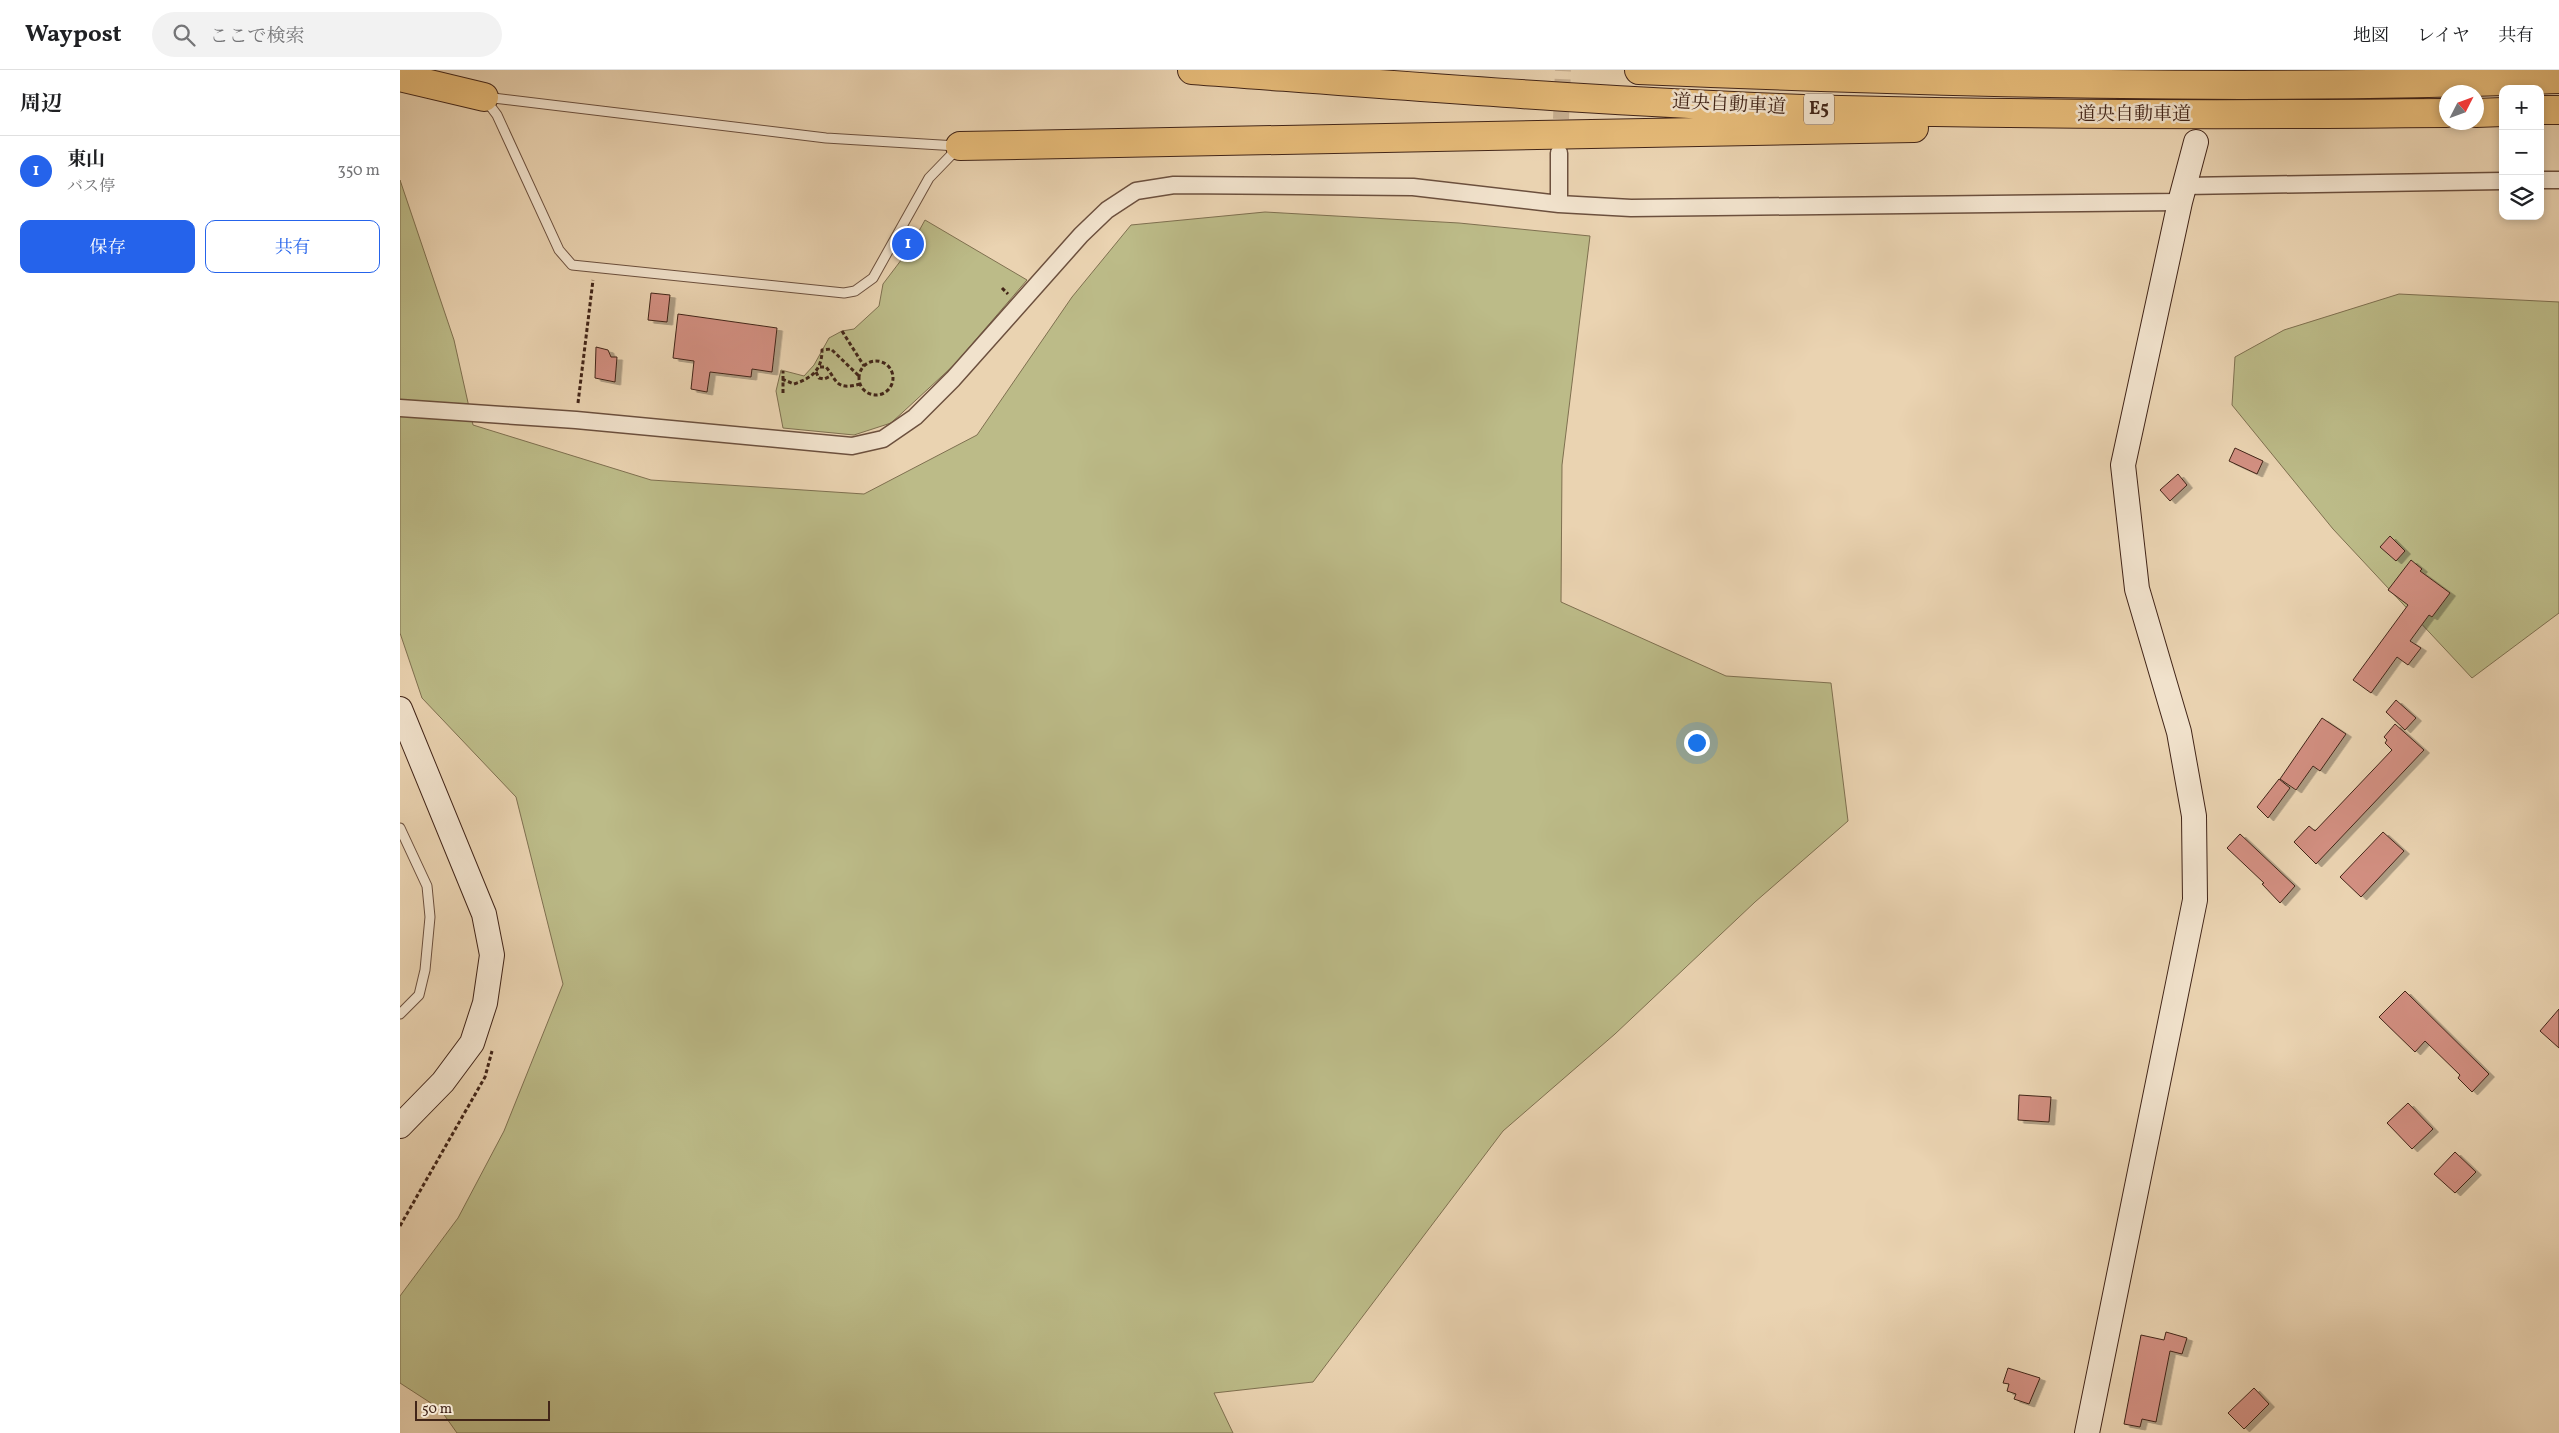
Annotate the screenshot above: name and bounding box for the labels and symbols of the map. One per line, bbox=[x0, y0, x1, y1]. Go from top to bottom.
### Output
north arrow bbox=[2439, 85, 2484, 130]
street label: 道央自動車道 bbox=[1671, 89, 1787, 121]
road number: E5 bbox=[1804, 93, 1834, 124]
street label: 道央自動車道 bbox=[2077, 102, 2191, 128]
pin: 1 bbox=[892, 225, 924, 263]
your location bbox=[1684, 730, 1710, 756]
scale bar bbox=[415, 1398, 550, 1421]

